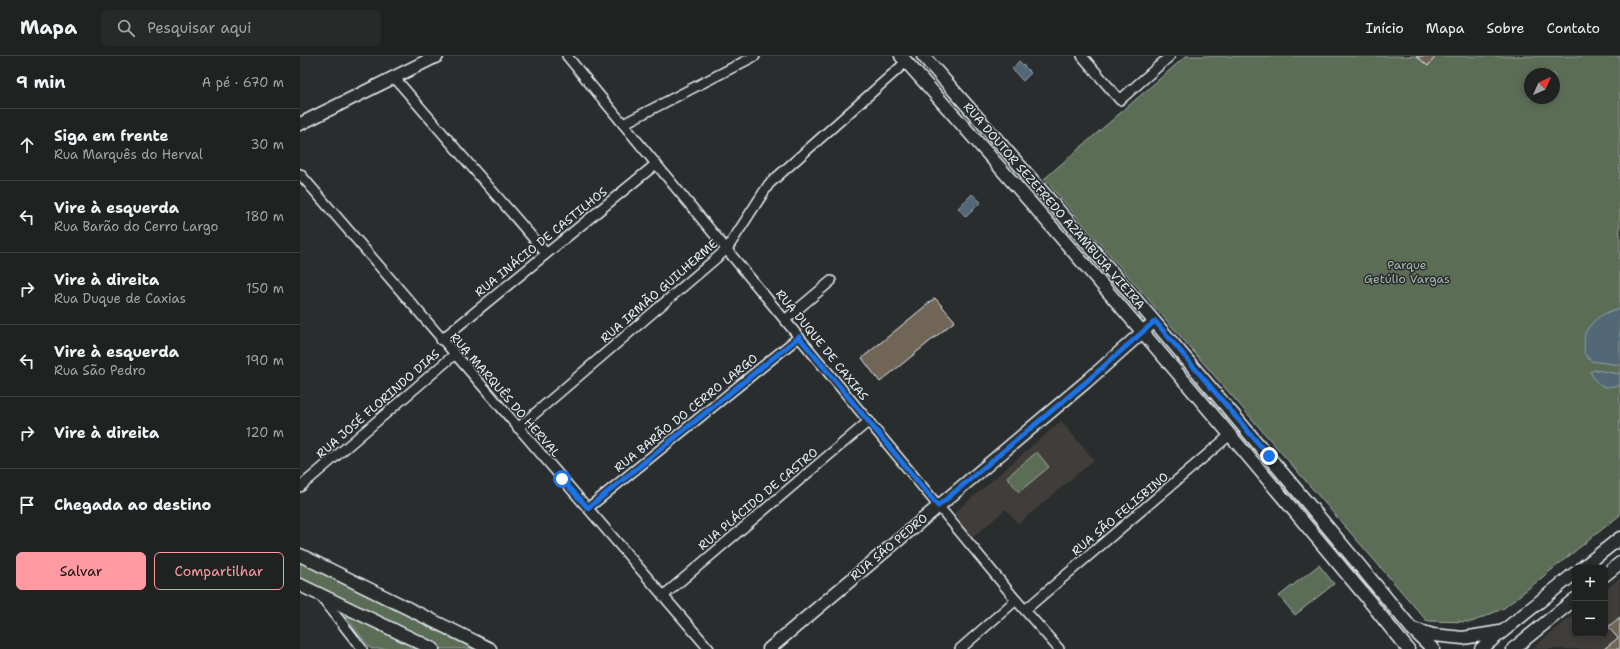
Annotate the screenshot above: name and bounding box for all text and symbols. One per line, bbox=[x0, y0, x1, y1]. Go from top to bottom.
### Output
search box bbox=[101, 10, 381, 46]
text: Mapa bbox=[20, 15, 77, 40]
icon: search bbox=[115, 17, 137, 39]
text: Pesquisar aqui bbox=[147, 18, 251, 38]
text: Início bbox=[1365, 19, 1404, 37]
text: Mapa bbox=[1426, 19, 1465, 37]
text: Sobre bbox=[1487, 19, 1524, 37]
text: Contato bbox=[1546, 19, 1600, 37]
north arrow bbox=[1524, 68, 1560, 104]
text: 9 min bbox=[16, 71, 66, 93]
text: A pé · 670 m bbox=[202, 74, 284, 91]
street label: RUA DOUTOR SEZEFREDO AZAMBUJA VIEIRA bbox=[960, 99, 1149, 313]
text: Siga em frente bbox=[54, 126, 169, 146]
icon: ahead bbox=[16, 134, 38, 156]
text: 30 m bbox=[250, 136, 284, 153]
text: Rua Marquês do Herval bbox=[54, 146, 203, 163]
street label: RUA INÁCIO DE CASTILHOS bbox=[472, 183, 611, 300]
text: Vire à esquerda bbox=[54, 198, 179, 218]
icon: left bbox=[16, 206, 38, 228]
text: 180 m bbox=[245, 208, 284, 225]
text: Rua Barão do Cerro Largo bbox=[54, 218, 218, 235]
street label: RUA IRMÃO GUILHERME bbox=[597, 236, 721, 346]
park label: Parque Getúlio Vargas bbox=[1364, 257, 1450, 287]
text: Vire à direita bbox=[54, 270, 159, 290]
icon: right bbox=[16, 278, 38, 300]
text: 150 m bbox=[246, 280, 284, 297]
street label: RUA DUQUE DE CAXIAS bbox=[772, 286, 872, 404]
text: Rua Duque de Caxias bbox=[54, 290, 186, 307]
street label: RUA MARQUÊS DO HERVAL bbox=[446, 329, 564, 461]
text: Vire à esquerda bbox=[54, 342, 179, 362]
street label: RUA JOSÉ FLORINDO DIAS bbox=[313, 346, 443, 462]
icon: left bbox=[16, 350, 38, 372]
street label: RUA BARÃO DO CERRO LARGO bbox=[611, 350, 761, 476]
text: 190 m bbox=[245, 352, 284, 369]
text: Rua São Pedro bbox=[54, 362, 146, 379]
icon: right bbox=[16, 422, 38, 444]
text: Vire à direita bbox=[54, 423, 159, 443]
text: 120 m bbox=[246, 424, 284, 441]
street label: RUA PLÁCIDO DE CASTRO bbox=[695, 444, 821, 554]
route end bbox=[1260, 447, 1278, 465]
street label: RUA SÃO FELISBINO bbox=[1068, 469, 1172, 559]
route start bbox=[553, 470, 571, 488]
icon: arrive bbox=[16, 494, 38, 516]
text: Chegada ao destino bbox=[54, 495, 211, 515]
street label: RUA SÃO PEDRO bbox=[847, 510, 931, 584]
button: Salvar bbox=[16, 552, 146, 590]
button: Compartilhar bbox=[154, 552, 284, 590]
map controls bbox=[1572, 565, 1608, 637]
button: + bbox=[1572, 565, 1608, 601]
button: − bbox=[1572, 601, 1608, 637]

